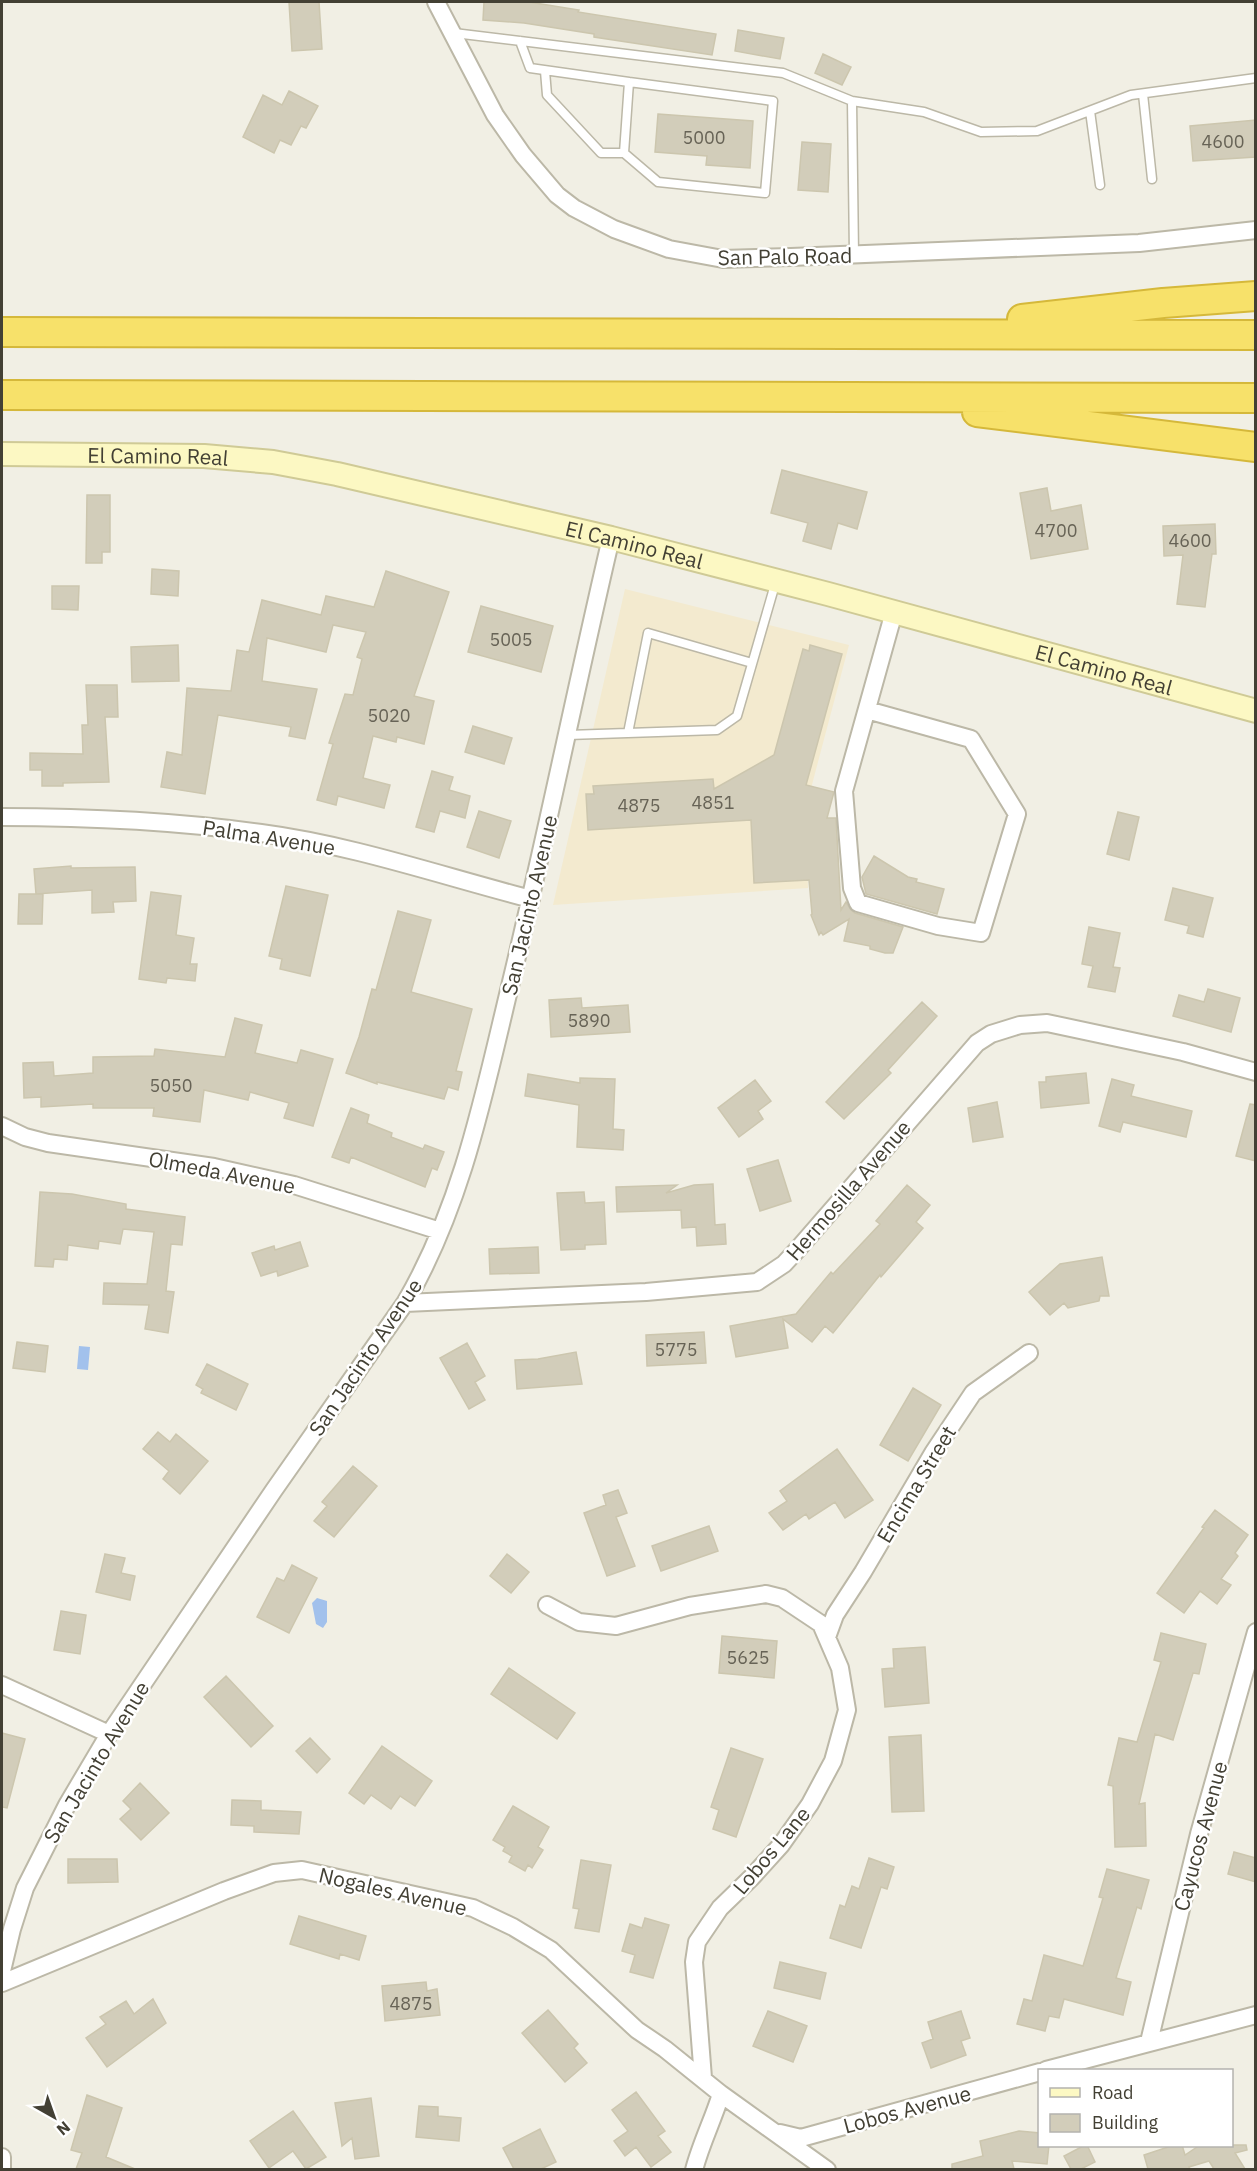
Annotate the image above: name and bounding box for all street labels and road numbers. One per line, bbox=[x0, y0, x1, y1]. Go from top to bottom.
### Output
street label: San Palo Road bbox=[717, 241, 853, 271]
street label: El Camino Real bbox=[87, 441, 230, 472]
street label: El Camino Real bbox=[563, 514, 707, 575]
street label: El Camino Real bbox=[1032, 637, 1176, 702]
street label: San Jacinto Avenue bbox=[495, 812, 563, 998]
street label: Palma Avenue bbox=[201, 813, 337, 861]
street label: Hermosilla Avenue bbox=[779, 1114, 917, 1266]
street label: Olmeda Avenue bbox=[146, 1144, 298, 1200]
street label: San Jacinto Avenue bbox=[302, 1273, 428, 1441]
street label: Encima Street bbox=[870, 1420, 962, 1548]
street label: San Jacinto Avenue bbox=[37, 1676, 155, 1848]
street label: Cayucos Avenue bbox=[1167, 1758, 1233, 1914]
street label: Lobos Lane bbox=[726, 1800, 816, 1900]
street label: Nogales Avenue bbox=[316, 1860, 470, 1922]
street label: Lobos Avenue bbox=[840, 2078, 974, 2140]

